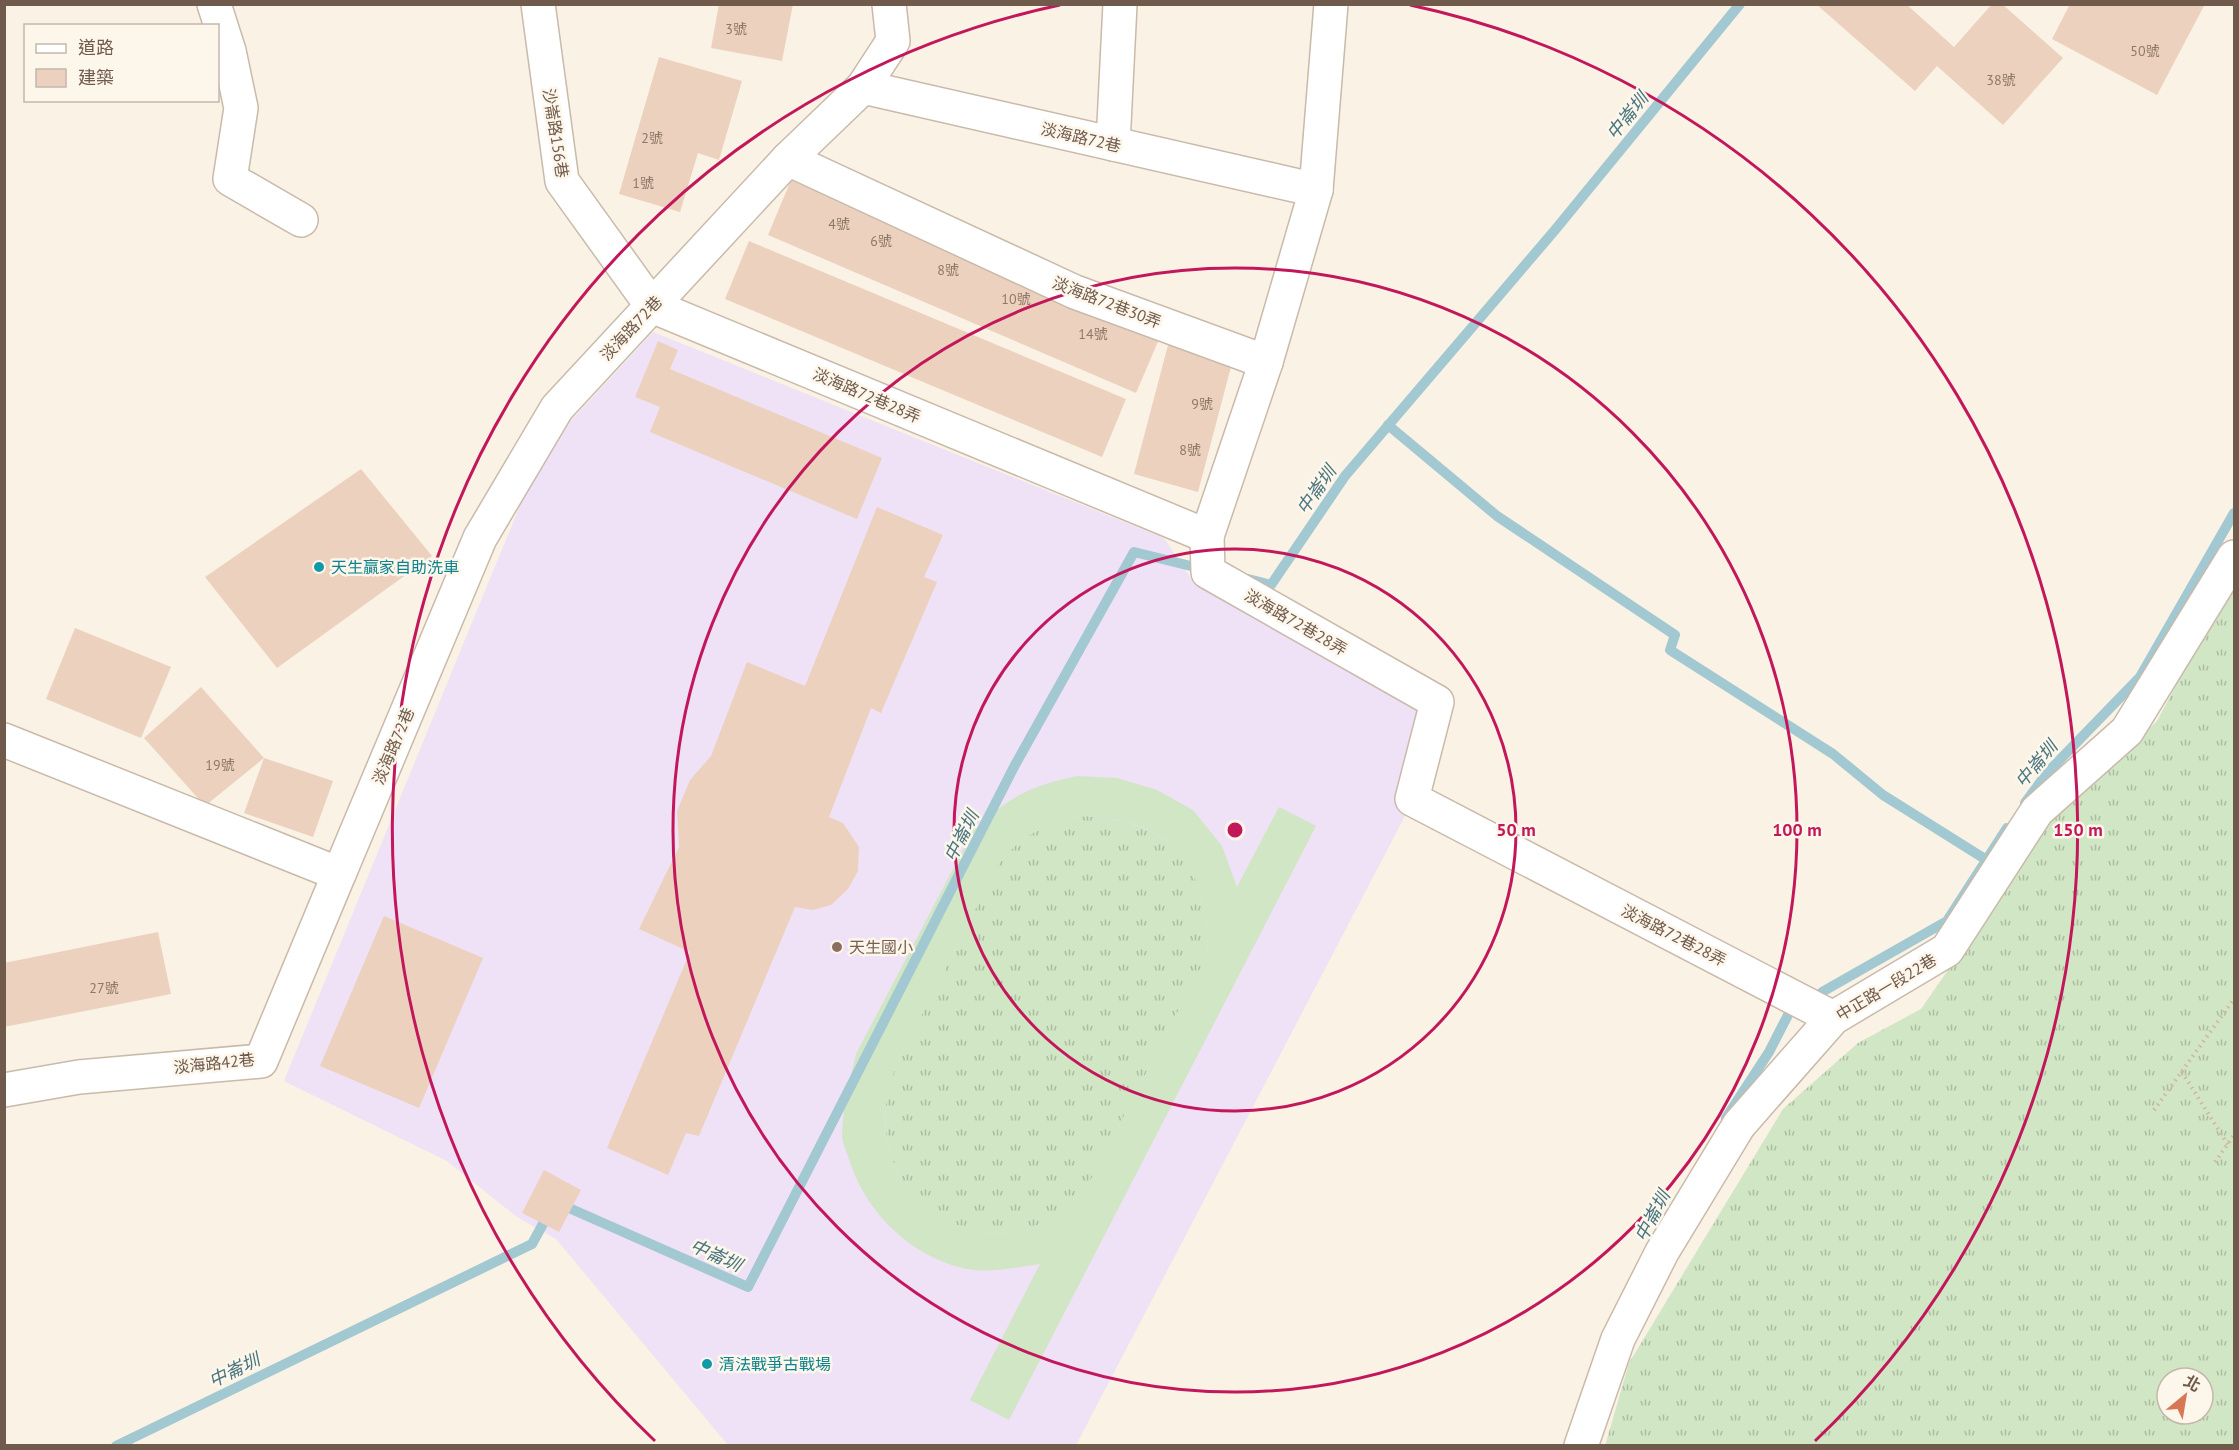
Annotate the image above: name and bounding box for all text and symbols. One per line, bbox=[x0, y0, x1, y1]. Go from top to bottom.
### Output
house number: 3號 bbox=[725, 20, 747, 38]
legend bbox=[24, 24, 219, 102]
text: 道路 bbox=[78, 36, 114, 59]
house number: 50號 bbox=[2130, 42, 2160, 60]
text: 建築 bbox=[78, 66, 114, 89]
house number: 38號 bbox=[1986, 71, 2016, 89]
water label: 中崙圳 bbox=[1601, 85, 1655, 144]
street label: 沙崙路156巷 bbox=[539, 87, 573, 179]
street label: 淡海路72巷 bbox=[1039, 118, 1123, 156]
house number: 2號 bbox=[641, 129, 663, 147]
house number: 1號 bbox=[632, 174, 654, 192]
house number: 4號 bbox=[828, 215, 850, 233]
house number: 6號 bbox=[870, 232, 892, 250]
house number: 8號 bbox=[937, 261, 959, 279]
street label: 淡海路72巷30弄 bbox=[1050, 272, 1164, 332]
house number: 10號 bbox=[1001, 290, 1031, 308]
street label: 淡海路72巷 bbox=[596, 291, 666, 365]
house number: 14號 bbox=[1078, 325, 1108, 343]
street label: 淡海路72巷28弄 bbox=[810, 363, 924, 427]
house number: 9號 bbox=[1191, 395, 1213, 413]
house number: 8號 bbox=[1179, 441, 1201, 459]
water label: 中崙圳 bbox=[1291, 459, 1343, 519]
place label: 天生贏家自助洗車 bbox=[331, 557, 459, 577]
marker: 天生贏家自助洗車 bbox=[312, 560, 326, 574]
street label: 淡海路72巷28弄 bbox=[1241, 585, 1351, 659]
street label: 淡海路72巷 bbox=[368, 705, 418, 787]
water label: 中崙圳 bbox=[2010, 734, 2064, 792]
house number: 19號 bbox=[205, 756, 235, 774]
water label: 中崙圳 bbox=[938, 804, 985, 865]
text: 50 m bbox=[1496, 818, 1536, 841]
text: 100 m bbox=[1772, 818, 1822, 841]
text: 150 m bbox=[2053, 818, 2103, 841]
centre of rings bbox=[1225, 820, 1245, 840]
street label: 淡海路72巷28弄 bbox=[1618, 900, 1730, 970]
place label: 天生國小 bbox=[849, 937, 913, 957]
marker: 天生國小 bbox=[830, 940, 844, 954]
street label: 中正路一段22巷 bbox=[1832, 949, 1940, 1025]
house number: 27號 bbox=[89, 979, 119, 997]
street label: 淡海路42巷 bbox=[172, 1049, 256, 1077]
water label: 中崙圳 bbox=[1629, 1184, 1676, 1245]
water label: 中崙圳 bbox=[687, 1234, 748, 1278]
water label: 中崙圳 bbox=[205, 1347, 266, 1392]
place label: 清法戰爭古戰場 bbox=[719, 1354, 831, 1374]
marker: 清法戰爭古戰場 bbox=[700, 1357, 714, 1371]
north arrow bbox=[2155, 1366, 2215, 1426]
text: 北 bbox=[2181, 1370, 2204, 1396]

